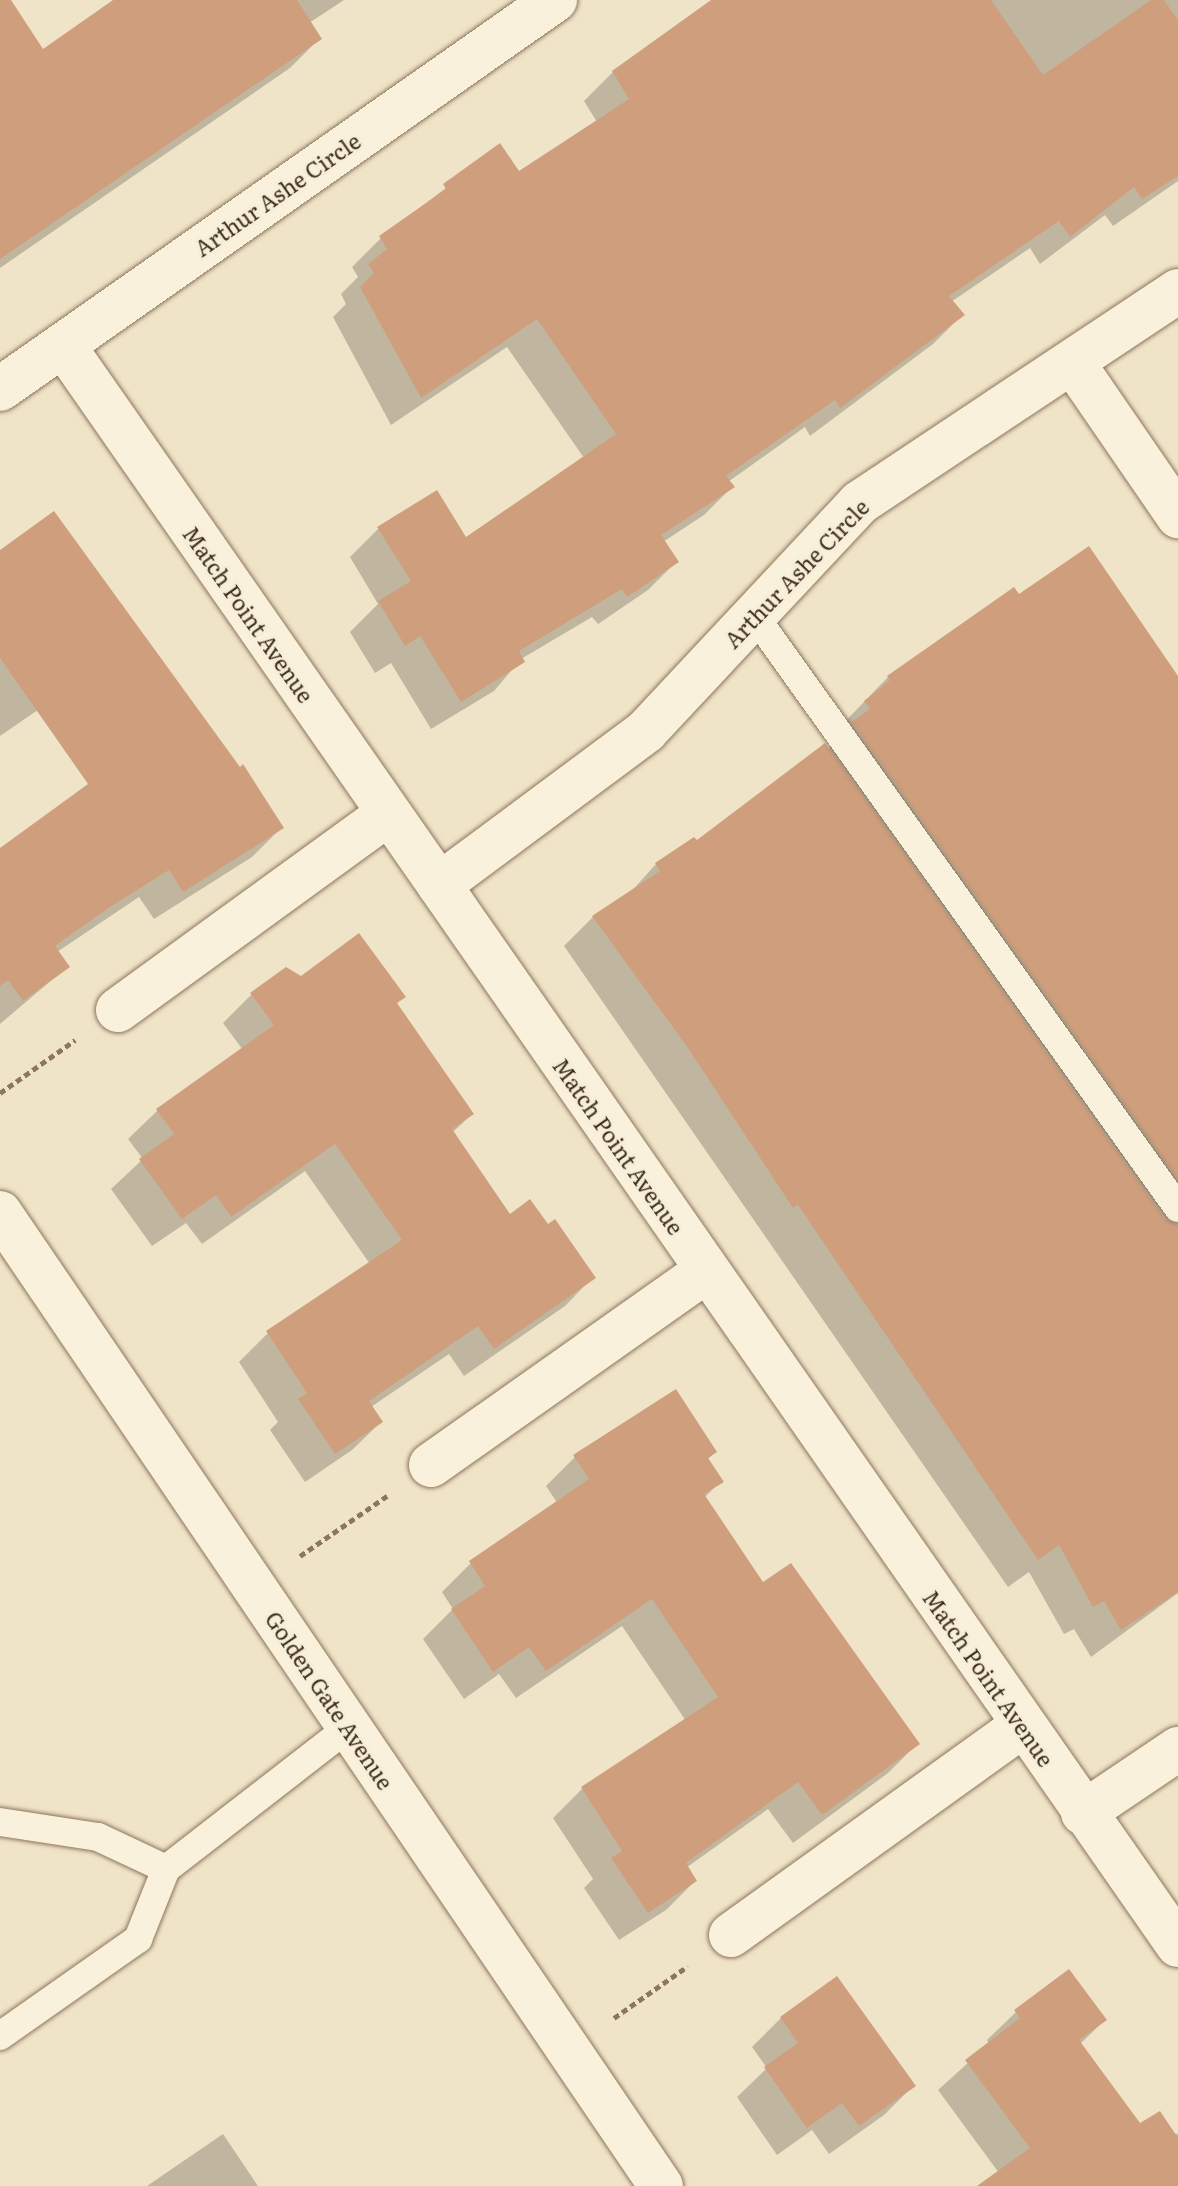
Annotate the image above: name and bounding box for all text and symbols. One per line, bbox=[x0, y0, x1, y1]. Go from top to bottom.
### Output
street label: Arthur Ashe Circle bbox=[189, 127, 365, 261]
street label: Arthur Ashe Circle bbox=[718, 493, 874, 653]
street label: Match Point Avenue bbox=[178, 521, 320, 707]
street label: Match Point Avenue bbox=[548, 1053, 690, 1239]
street label: Match Point Avenue bbox=[918, 1585, 1060, 1771]
street label: Golden Gate Avenue bbox=[261, 1606, 399, 1794]

